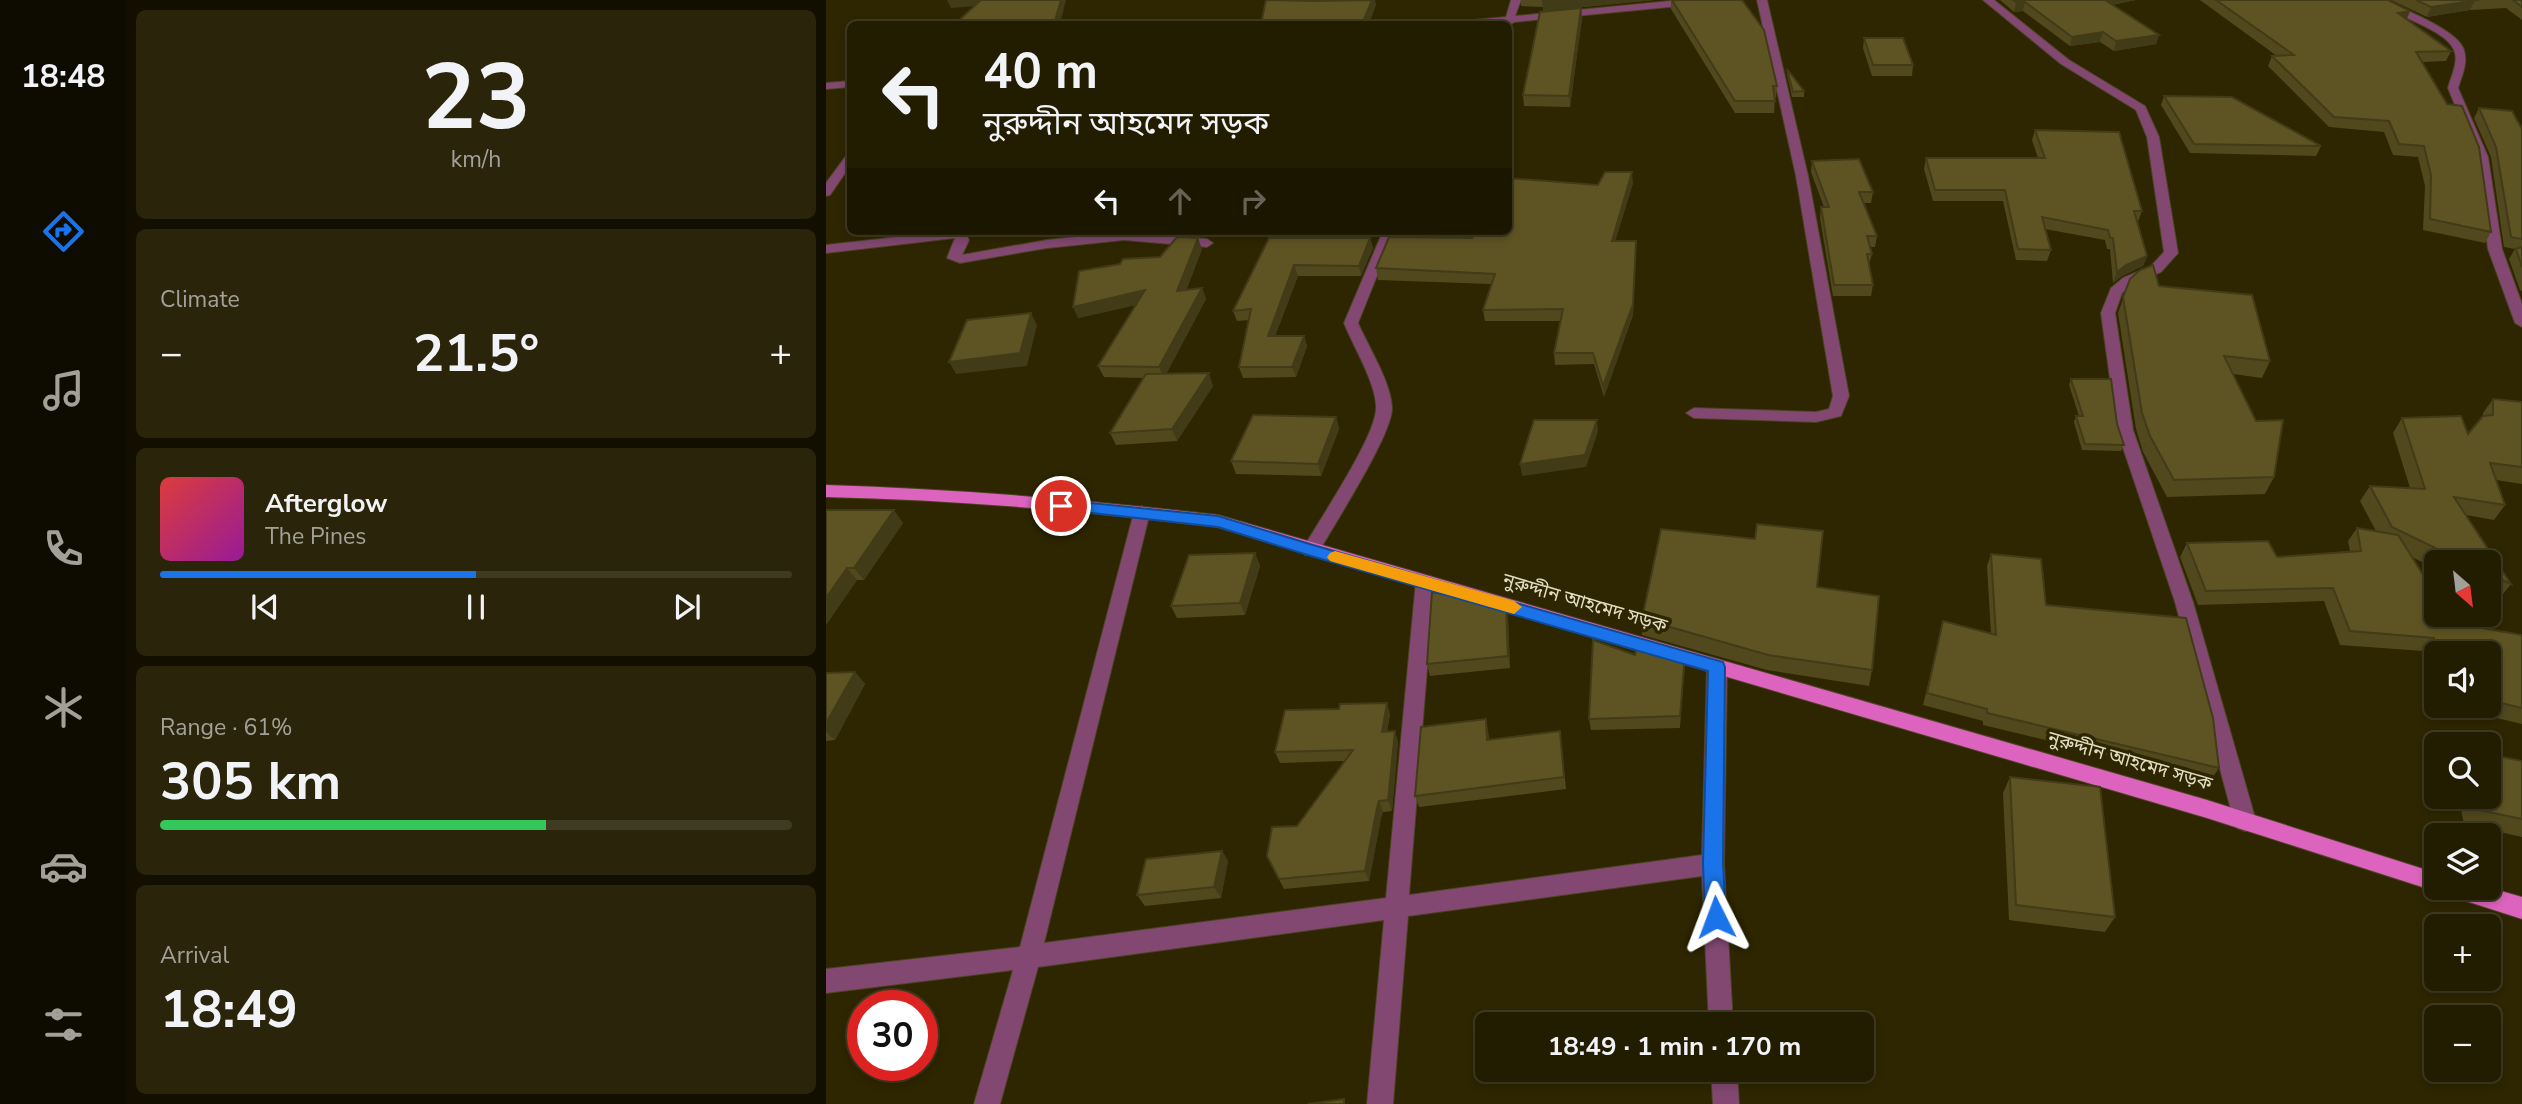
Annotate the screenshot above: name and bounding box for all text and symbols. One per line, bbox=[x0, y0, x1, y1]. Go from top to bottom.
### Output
text: 23 bbox=[421, 36, 531, 160]
text: 40 m bbox=[983, 38, 1098, 105]
icon: left bbox=[868, 49, 959, 140]
text: 18:48 bbox=[21, 55, 105, 98]
text: নুরুদ্দীন আহমেদ সড়ক bbox=[983, 102, 1269, 145]
text: km/h bbox=[451, 144, 501, 175]
icon: left bbox=[1088, 182, 1126, 220]
icon: ahead bbox=[1161, 182, 1199, 220]
icon: right bbox=[1234, 182, 1272, 220]
icon: directions bbox=[39, 207, 88, 256]
text: Climate bbox=[160, 284, 240, 315]
text: 21.5° bbox=[413, 318, 539, 389]
text: − bbox=[160, 328, 183, 379]
text: + bbox=[769, 328, 792, 379]
icon: music bbox=[39, 366, 88, 415]
pin bbox=[1031, 476, 1091, 536]
text: Afterglow bbox=[265, 486, 388, 521]
icon: arrive bbox=[1042, 487, 1080, 525]
text: The Pines bbox=[265, 521, 366, 552]
icon: phone bbox=[39, 524, 88, 573]
north arrow bbox=[2424, 550, 2501, 626]
map controls bbox=[2424, 550, 2501, 1082]
street label: নুরুদ্দীন আহমেদ সড়ক bbox=[1499, 567, 1671, 639]
icon: previous bbox=[246, 588, 284, 626]
icon: pause bbox=[457, 588, 495, 626]
icon: next bbox=[668, 588, 706, 626]
button: sound bbox=[2424, 641, 2501, 718]
icon: climate bbox=[39, 683, 88, 732]
text: Range · 61% bbox=[160, 712, 292, 743]
street label: নুরুদ্দীন আহমেদ সড়ক bbox=[2044, 725, 2216, 797]
button: search bbox=[2424, 732, 2501, 809]
text: 305 km bbox=[160, 746, 341, 817]
button: layers bbox=[2424, 823, 2501, 900]
icon: car bbox=[39, 842, 88, 891]
position arrow bbox=[1679, 880, 1753, 954]
button: + bbox=[2424, 914, 2501, 991]
text: Arrival bbox=[160, 940, 229, 971]
text: 18:49 bbox=[160, 974, 298, 1045]
speed limit sign: 30 bbox=[847, 990, 938, 1081]
icon: filters bbox=[39, 1000, 88, 1049]
button: − bbox=[2424, 1005, 2501, 1082]
text: 18:49 · 1 min · 170 m bbox=[1548, 1029, 1801, 1064]

